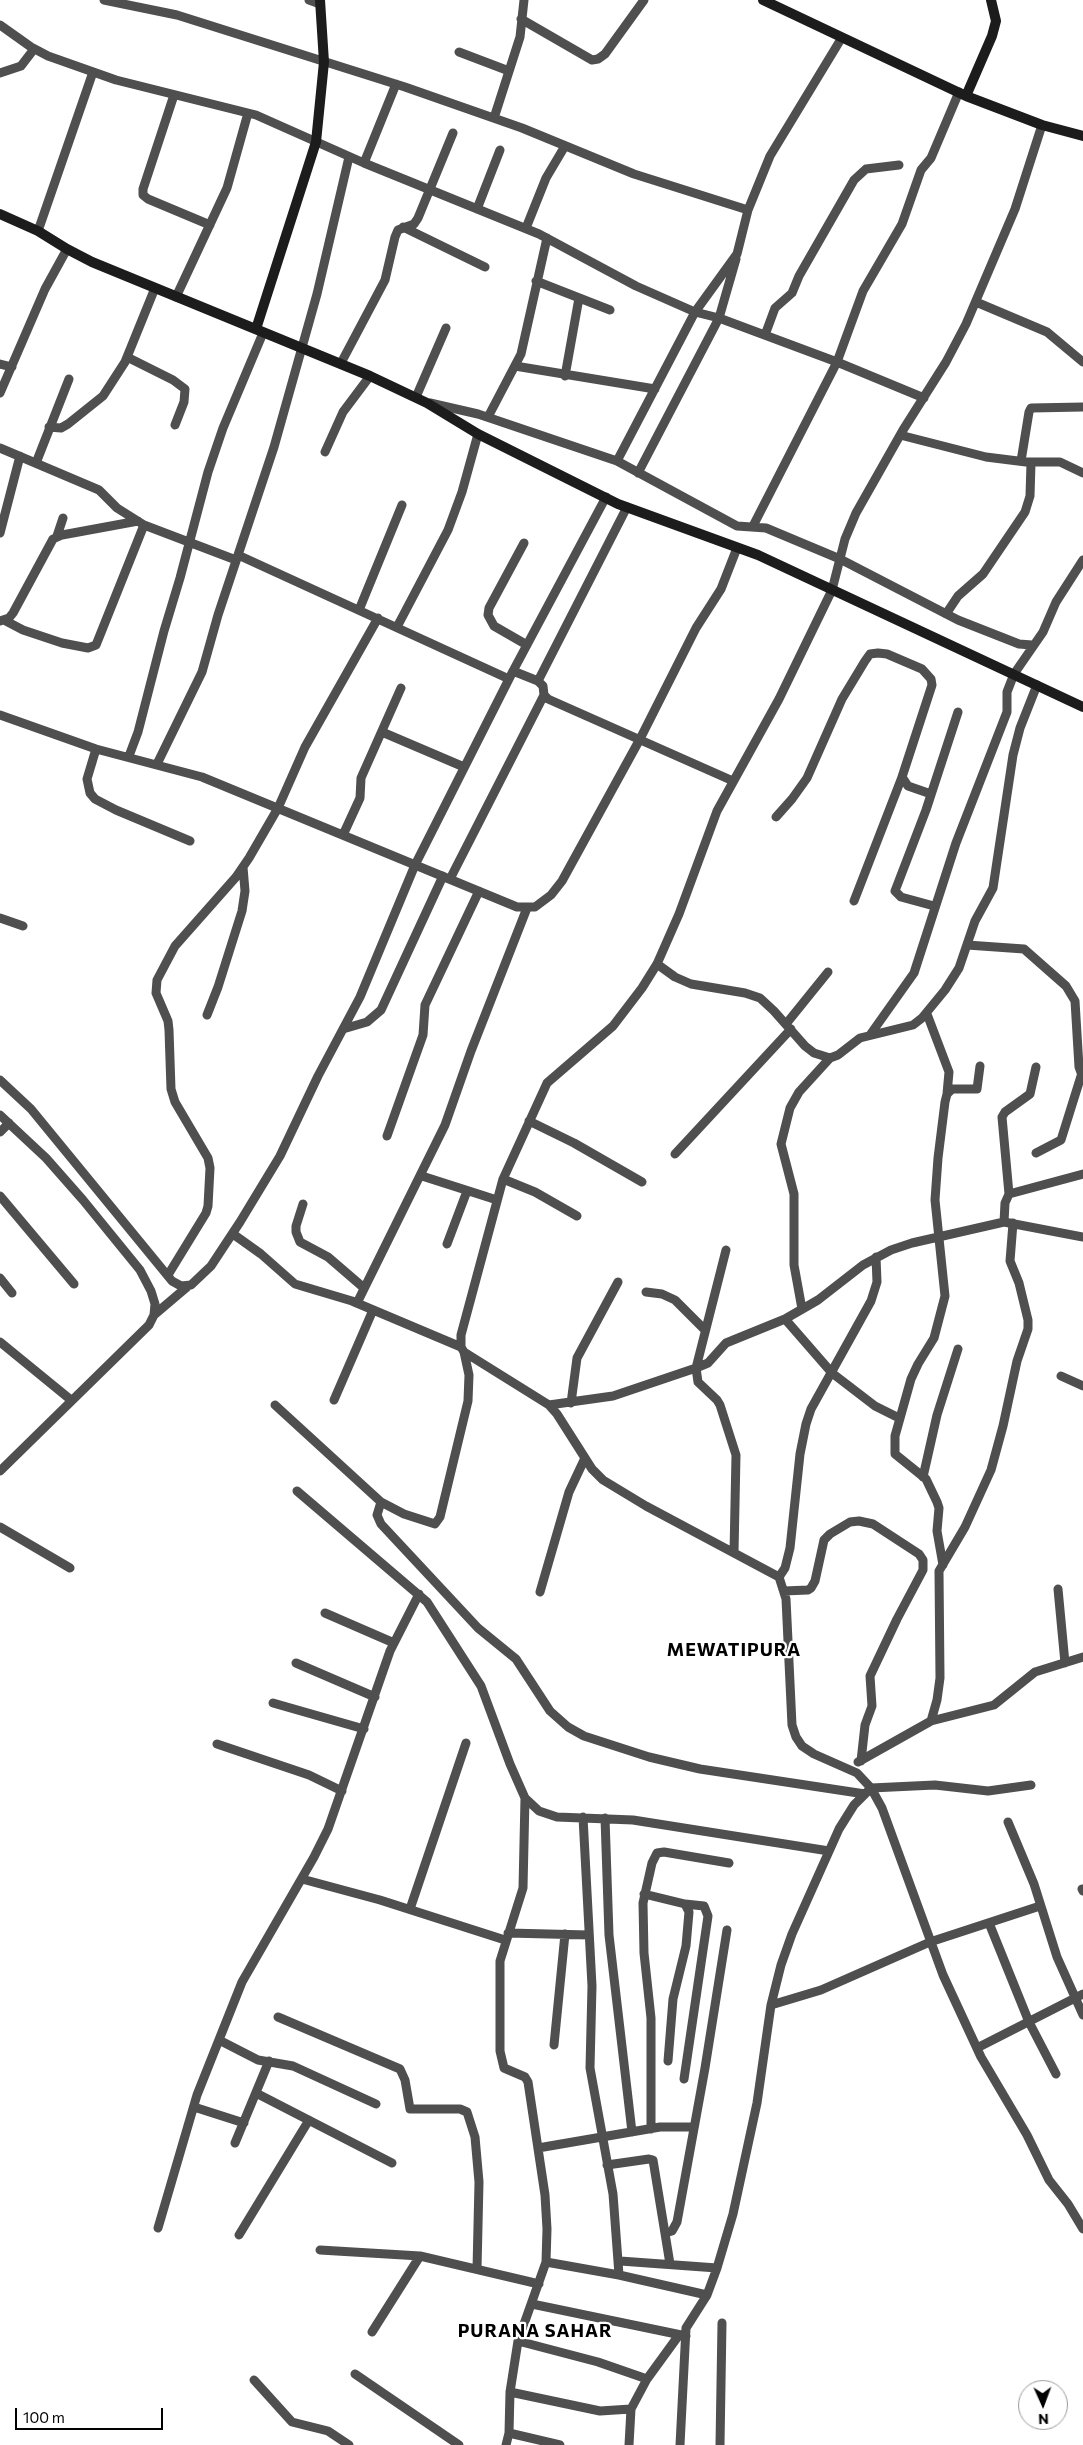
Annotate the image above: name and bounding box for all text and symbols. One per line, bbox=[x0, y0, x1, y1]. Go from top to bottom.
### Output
district label: MEWATIPURA bbox=[666, 1639, 802, 1661]
district label: PURANA SAHAR bbox=[456, 2320, 614, 2342]
north arrow bbox=[1018, 2380, 1068, 2430]
scale bar bbox=[18, 2398, 165, 2430]
text: 100 m bbox=[23, 2408, 65, 2426]
text: N bbox=[1038, 2411, 1049, 2428]

